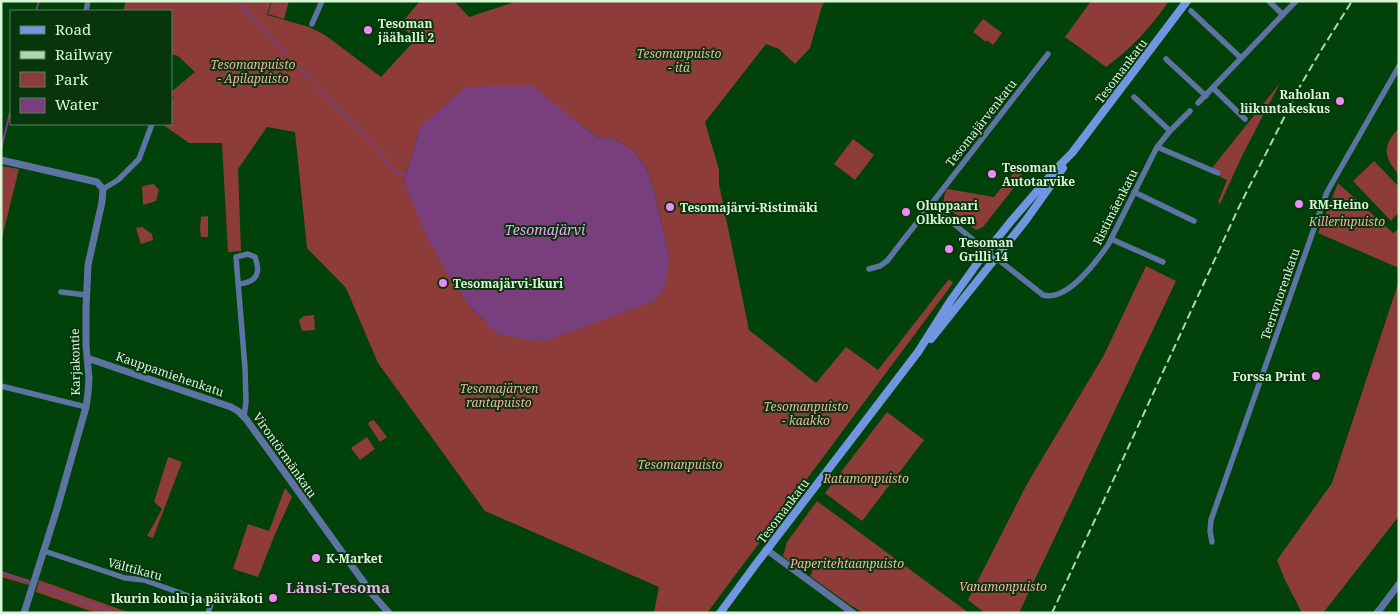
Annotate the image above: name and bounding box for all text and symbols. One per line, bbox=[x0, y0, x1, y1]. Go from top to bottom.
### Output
legend bbox=[10, 10, 172, 125]
place label: Tesoman jäähalli 2 bbox=[377, 15, 435, 46]
text: Road bbox=[55, 19, 91, 39]
marker: Tesoman jäähalli 2 bbox=[362, 24, 374, 36]
street label: Tesomankatu bbox=[1091, 35, 1151, 107]
text: Railway bbox=[55, 44, 113, 64]
park label: Tesomanpuisto - itä bbox=[637, 45, 722, 76]
park label: Tesomanpuisto - Apilapuisto bbox=[211, 56, 296, 87]
text: Park bbox=[55, 69, 89, 89]
street label: Tesomajärvenkatu bbox=[942, 76, 1021, 170]
place label: Raholan liikuntakeskus bbox=[1240, 86, 1330, 117]
text: Water bbox=[55, 94, 98, 114]
marker: Raholan liikuntakeskus bbox=[1334, 95, 1346, 107]
place label: Tesoman Autotarvike bbox=[1002, 159, 1075, 190]
street label: Ristimäenkatu bbox=[1089, 166, 1142, 248]
marker: Tesoman Autotarvike bbox=[986, 168, 998, 180]
place label: RM-Heino bbox=[1309, 196, 1369, 213]
place label: Oluppaari Olkkonen bbox=[916, 197, 979, 228]
marker: RM-Heino bbox=[1293, 198, 1305, 210]
place label: Tesomajärvi-Ristimäki bbox=[680, 199, 819, 216]
marker: Tesomajärvi-Ristimäki bbox=[664, 201, 676, 213]
marker: Oluppaari Olkkonen bbox=[900, 206, 912, 218]
park label: Killerinpuisto bbox=[1308, 213, 1385, 230]
water label: Tesomajärvi bbox=[505, 220, 586, 239]
place label: Tesoman Grilli 14 bbox=[959, 234, 1013, 265]
marker: Tesoman Grilli 14 bbox=[943, 243, 955, 255]
street label: Teerivuorenkatu bbox=[1256, 245, 1304, 342]
place label: Tesomajärvi-Ikuri bbox=[453, 275, 564, 292]
marker: Tesomajärvi-Ikuri bbox=[437, 277, 449, 289]
street label: Karjakontie bbox=[66, 328, 84, 396]
street label: Kauppamiehenkatu bbox=[114, 348, 227, 401]
place label: Forssa Print bbox=[1232, 368, 1306, 385]
marker: Forssa Print bbox=[1310, 370, 1322, 382]
park label: Tesomajärven rantapuisto bbox=[460, 380, 538, 411]
park label: Tesomanpuisto - kaakko bbox=[764, 398, 849, 429]
street label: Virontörmänkatu bbox=[249, 409, 321, 501]
park label: Tesomanpuisto bbox=[638, 456, 723, 473]
park label: Ratamonpuisto bbox=[822, 470, 909, 487]
street label: Tesomankatu bbox=[753, 475, 813, 547]
place label: K-Market bbox=[326, 550, 383, 567]
marker: K-Market bbox=[310, 552, 322, 564]
street label: Välttikatu bbox=[106, 554, 164, 585]
park label: Paperitehtaanpuisto bbox=[789, 555, 904, 572]
district label: Länsi-Tesoma bbox=[286, 577, 390, 597]
park label: Vanamonpuisto bbox=[959, 578, 1047, 595]
place label: Ikurin koulu ja päiväkoti bbox=[111, 590, 264, 607]
marker: Ikurin koulu ja päiväkoti bbox=[267, 592, 279, 604]

